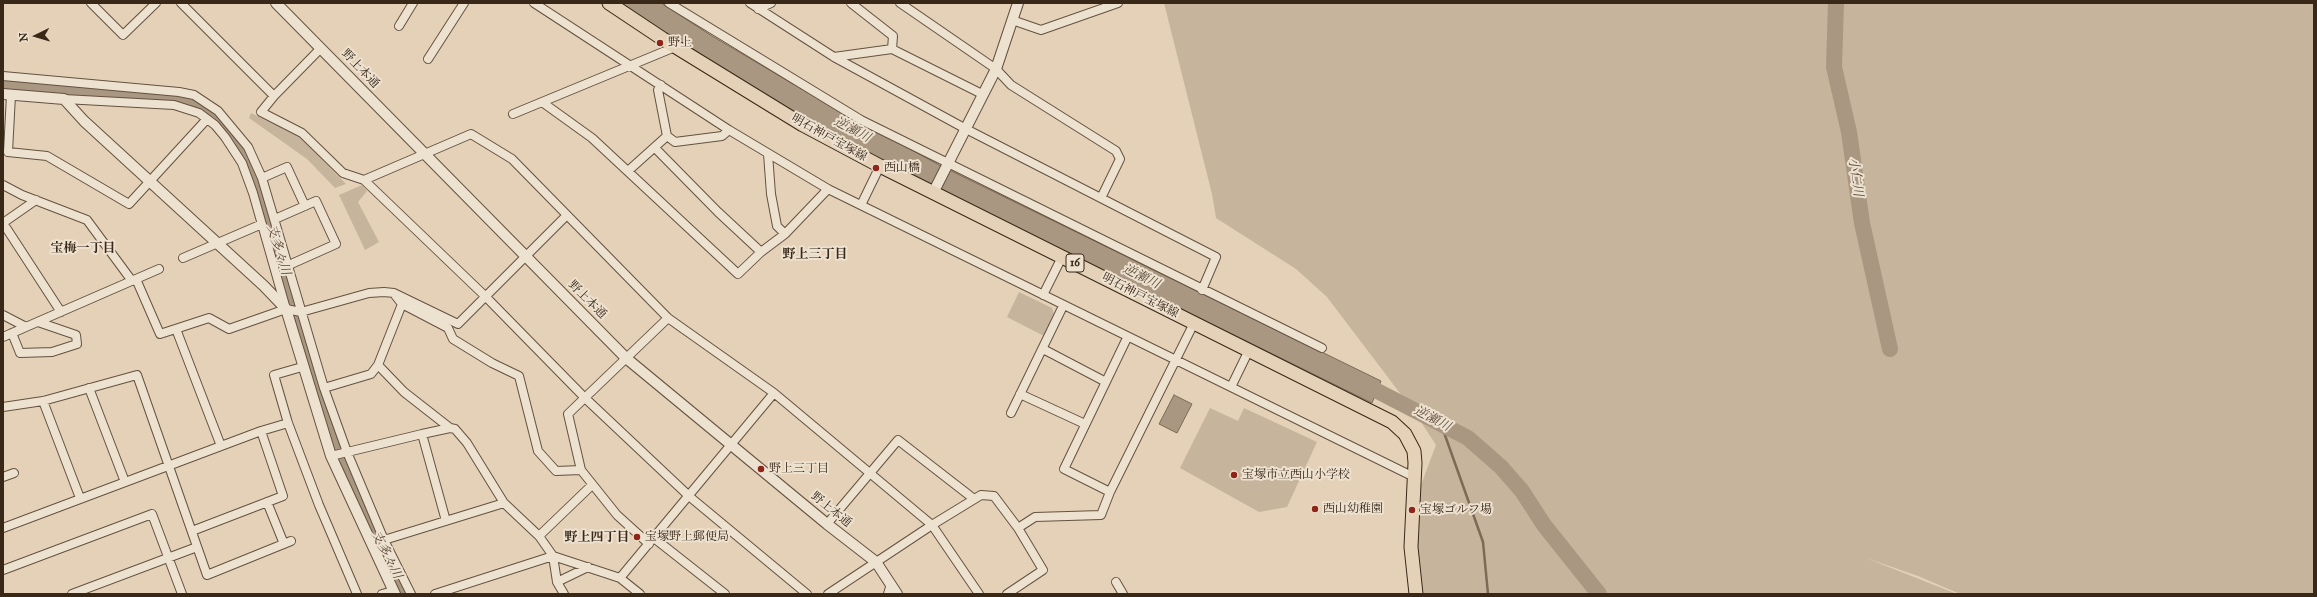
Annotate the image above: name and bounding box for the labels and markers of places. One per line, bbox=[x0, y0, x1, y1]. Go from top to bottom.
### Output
place label: 野上 bbox=[668, 36, 692, 50]
marker: 野上 bbox=[655, 38, 665, 48]
place label: 西山橋 bbox=[884, 161, 920, 175]
marker: 西山橋 bbox=[871, 163, 881, 173]
place label: 野上三丁目 bbox=[769, 462, 829, 476]
marker: 野上三丁目 bbox=[756, 464, 766, 474]
place label: 宝塚市立西山小学校 bbox=[1242, 468, 1350, 482]
marker: 宝塚市立西山小学校 bbox=[1229, 470, 1239, 480]
place label: 西山幼稚園 bbox=[1323, 502, 1383, 516]
place label: 宝塚ゴルフ場 bbox=[1420, 503, 1492, 517]
marker: 西山幼稚園 bbox=[1310, 504, 1320, 514]
marker: 宝塚ゴルフ場 bbox=[1407, 505, 1417, 515]
place label: 宝塚野上郵便局 bbox=[645, 530, 729, 544]
marker: 宝塚野上郵便局 bbox=[632, 532, 642, 542]

